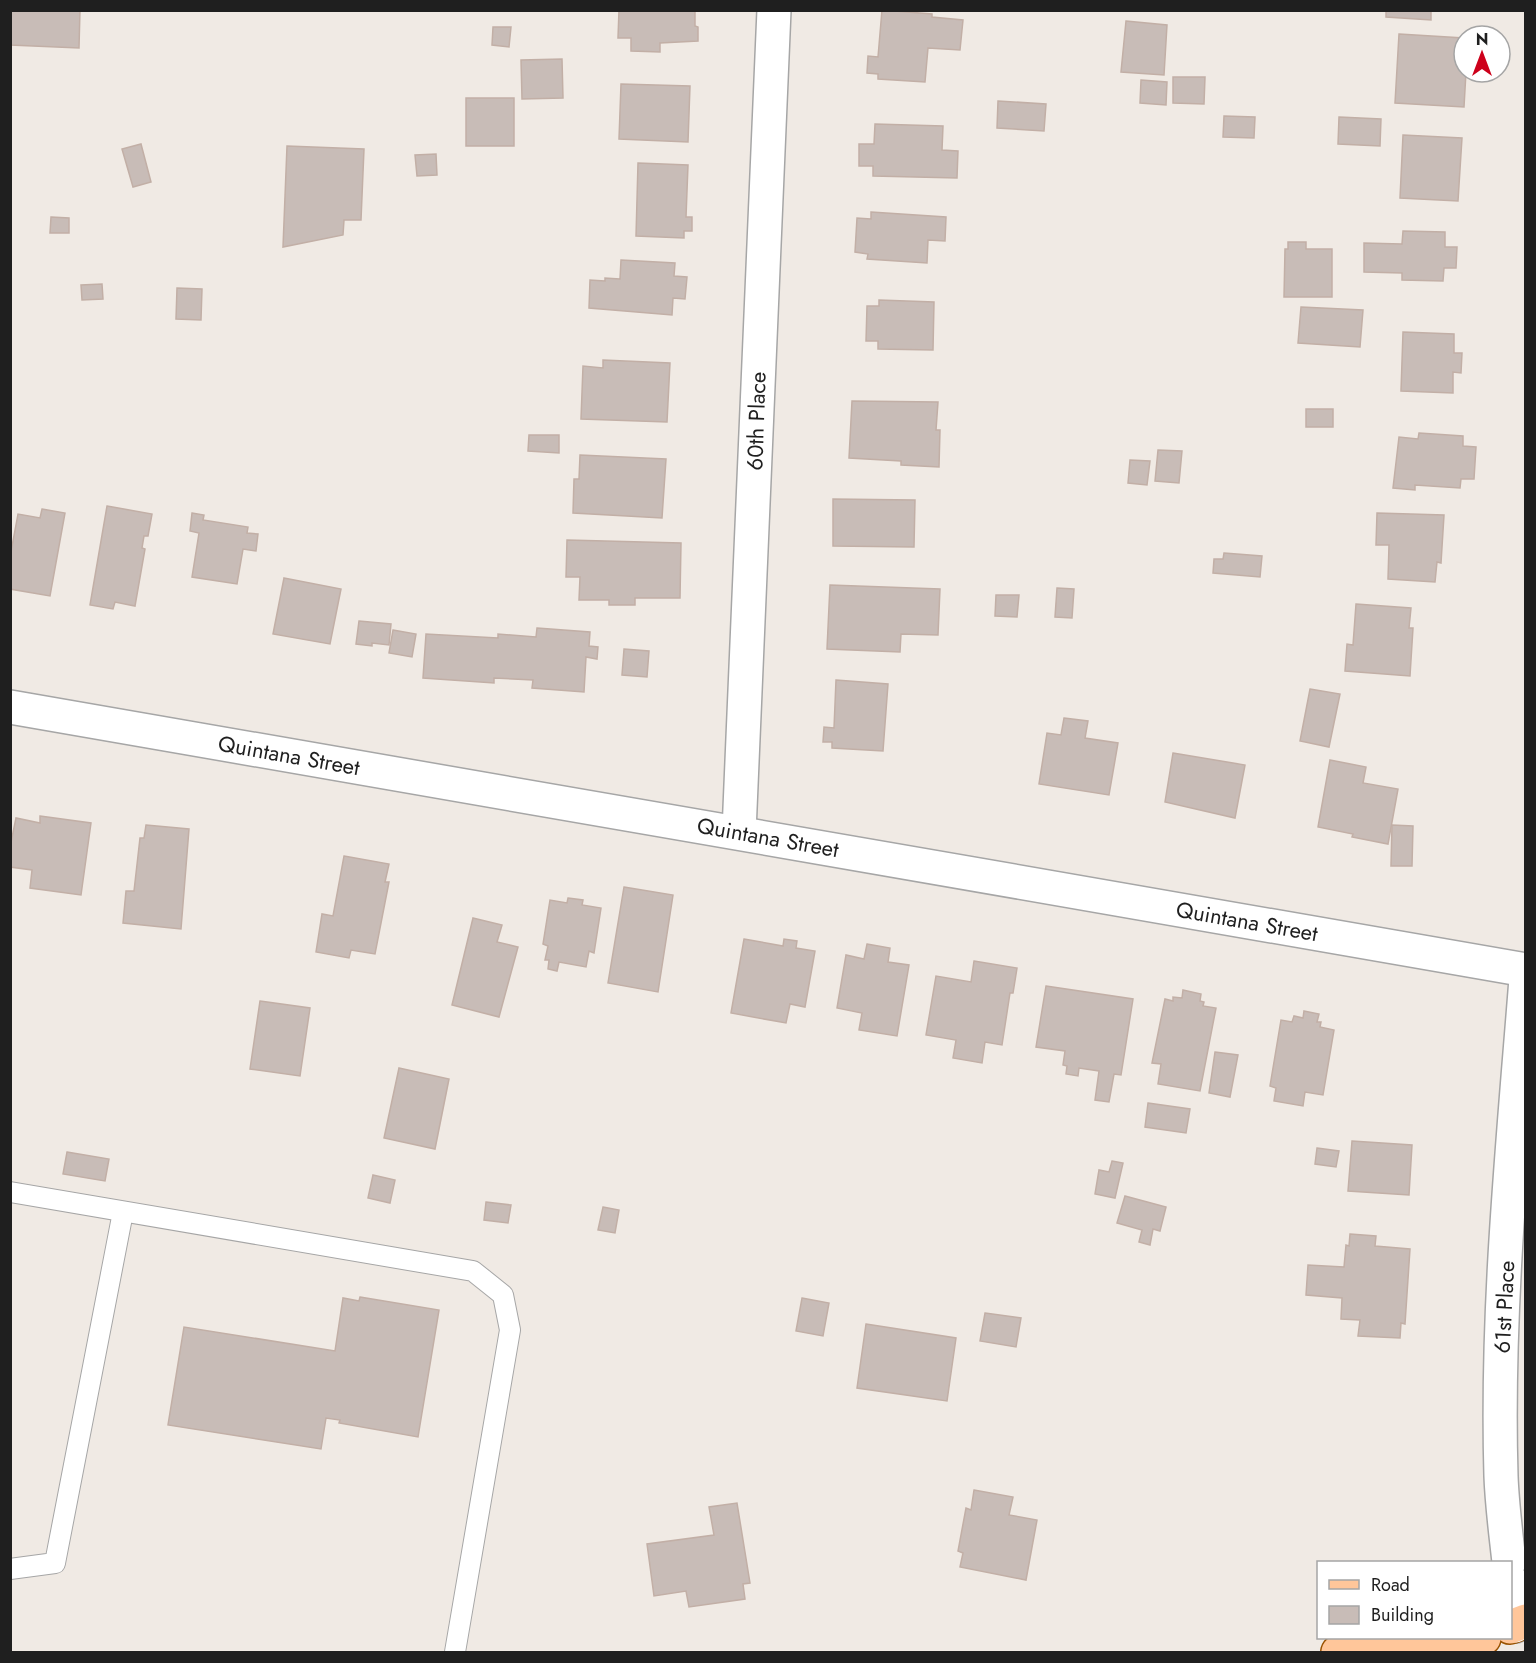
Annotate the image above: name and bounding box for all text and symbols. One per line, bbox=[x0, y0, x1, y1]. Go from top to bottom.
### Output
north arrow bbox=[1452, 24, 1512, 84]
text: N bbox=[1476, 28, 1488, 51]
street label: 60th Place bbox=[738, 371, 774, 471]
street label: Quintana Street bbox=[216, 727, 363, 783]
street label: Quintana Street bbox=[695, 809, 842, 865]
street label: Quintana Street bbox=[1174, 893, 1321, 949]
street label: 61st Place bbox=[1486, 1260, 1522, 1354]
legend bbox=[1317, 1561, 1512, 1639]
text: Road bbox=[1371, 1572, 1410, 1598]
text: Building bbox=[1371, 1602, 1434, 1628]

